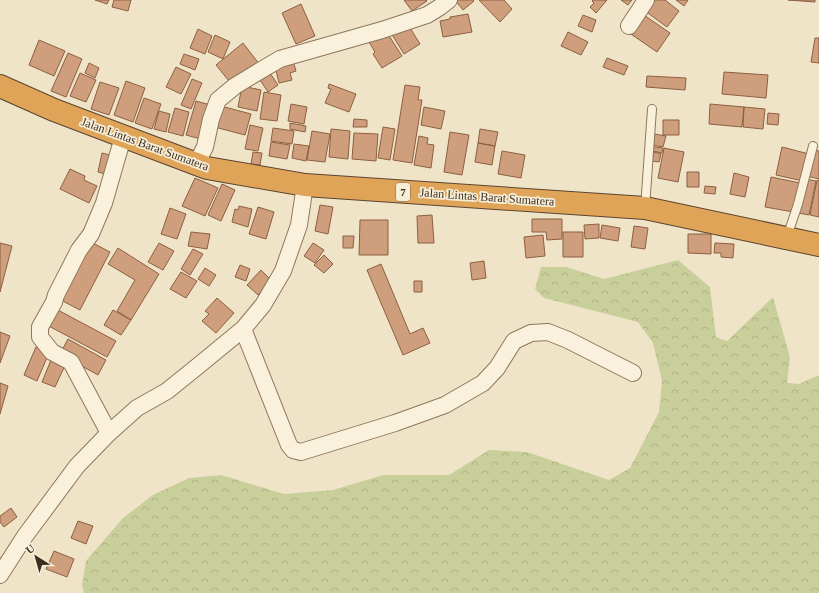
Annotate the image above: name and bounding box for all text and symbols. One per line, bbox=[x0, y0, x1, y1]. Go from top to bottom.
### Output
street label: Jalan Lintas Barat Sumatera bbox=[79, 114, 211, 174]
road number: 7 bbox=[396, 183, 410, 201]
street label: Jalan Lintas Barat Sumatera bbox=[419, 185, 555, 209]
north arrow bbox=[16, 537, 56, 577]
text: U bbox=[23, 542, 37, 556]

